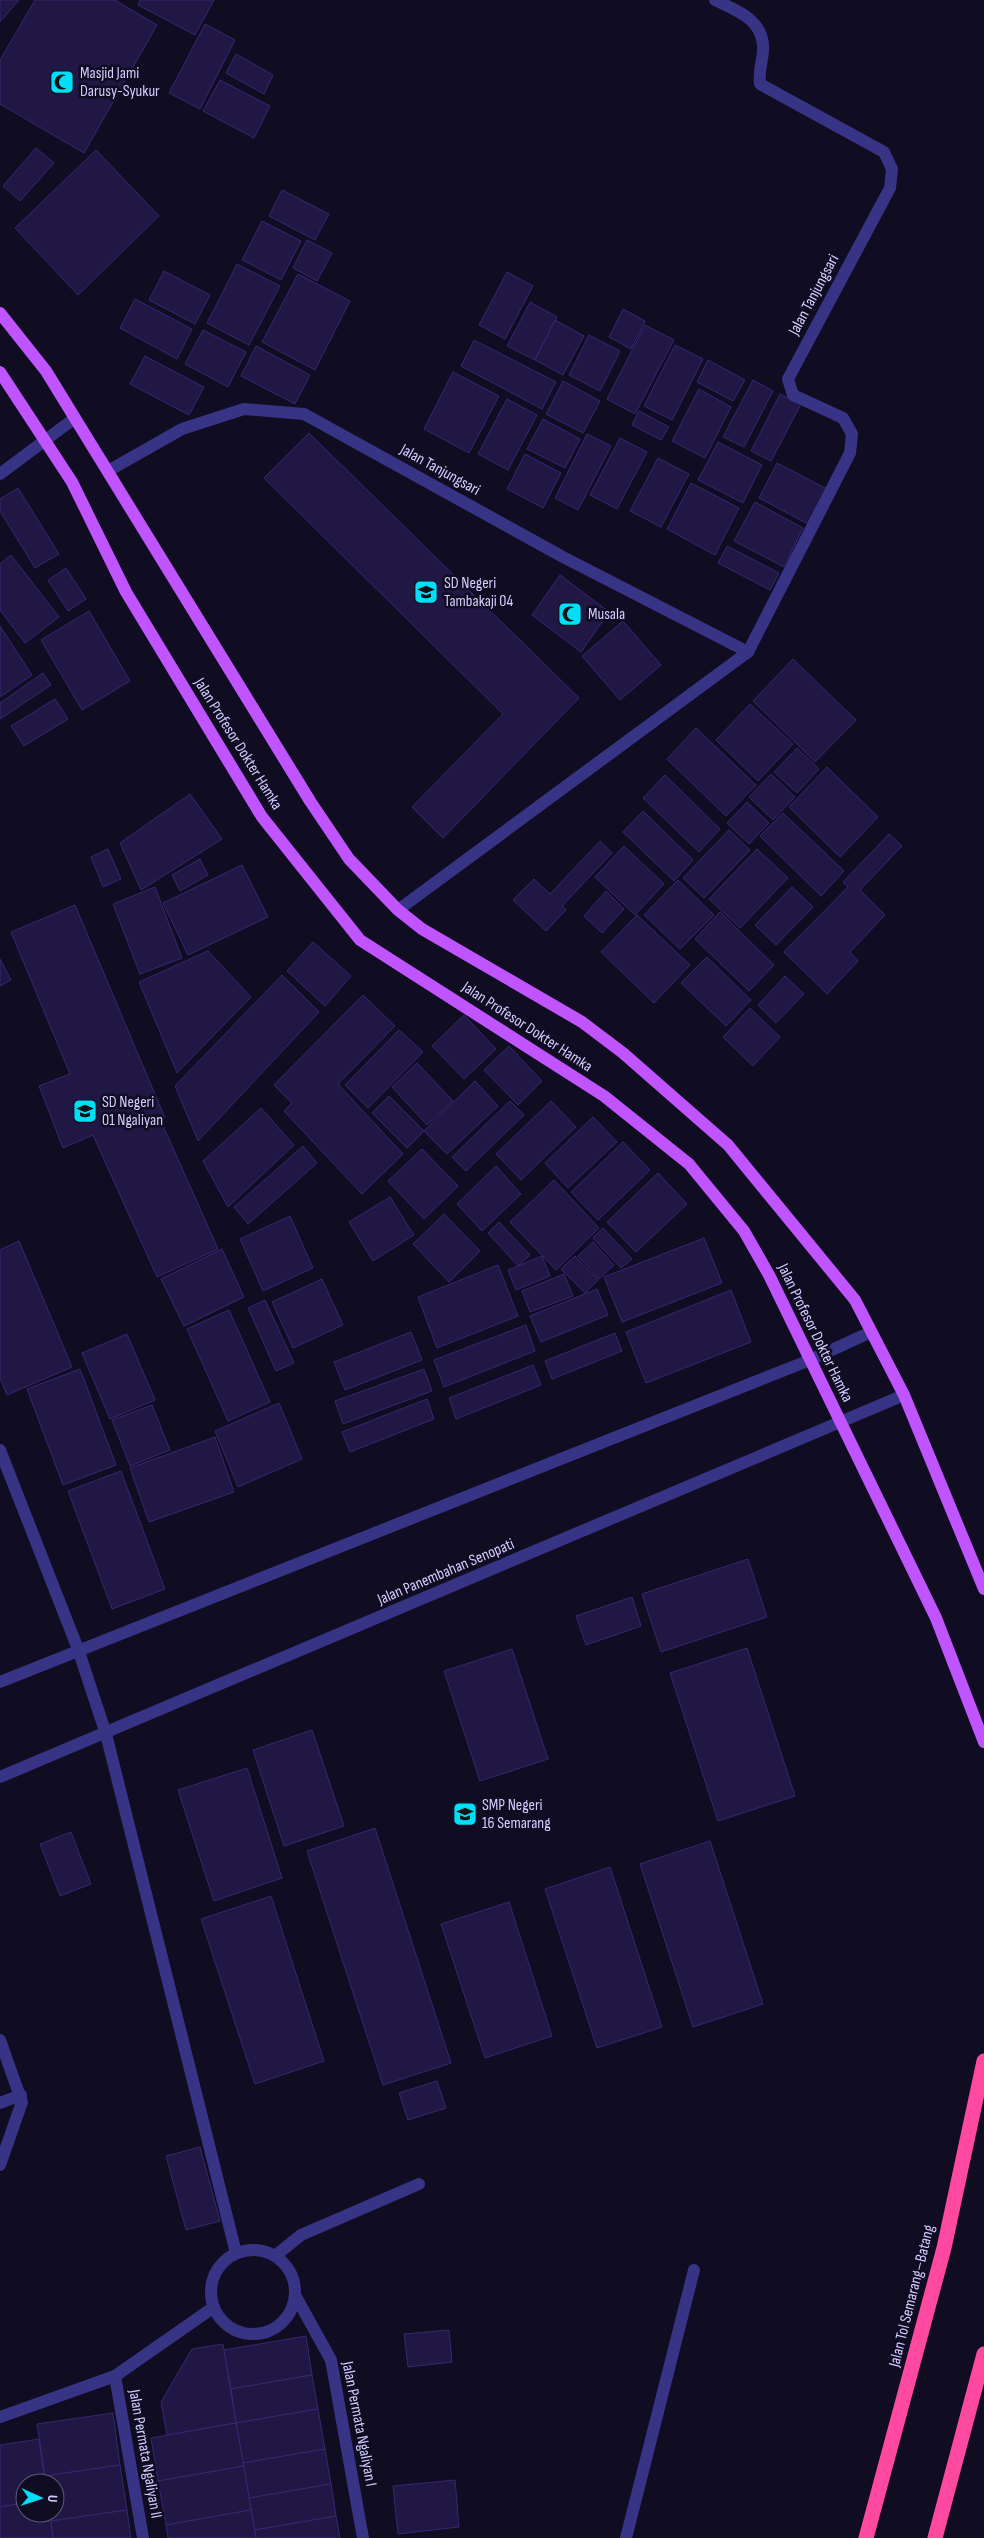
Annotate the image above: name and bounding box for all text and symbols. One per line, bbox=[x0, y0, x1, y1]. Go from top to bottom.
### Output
place label: Masjid Jami Darusy-Syukur bbox=[80, 64, 160, 101]
mosque icon: Masjid Jami Darusy-Syukur bbox=[49, 69, 75, 95]
street label: Jalan Tanjungsari bbox=[784, 251, 843, 339]
street label: Jalan Tanjungsari bbox=[396, 440, 483, 500]
place label: SD Negeri Tambakaji 04 bbox=[444, 574, 513, 611]
school or university icon: SD Negeri Tambakaji 04 bbox=[413, 579, 439, 605]
mosque icon: Musala bbox=[557, 601, 583, 627]
place label: Musala bbox=[588, 605, 625, 624]
street label: Jalan Profesor Dokter Hamka bbox=[189, 674, 286, 813]
street label: Jalan Profesor Dokter Hamka bbox=[457, 977, 596, 1076]
place label: SD Negeri 01 Ngaliyan bbox=[102, 1093, 163, 1130]
school or university icon: SD Negeri 01 Ngaliyan bbox=[72, 1098, 98, 1124]
street label: Jalan Profesor Dokter Hamka bbox=[773, 1260, 857, 1405]
street label: Jalan Panembahan Senopati bbox=[374, 1535, 517, 1610]
place label: SMP Negeri 16 Semarang bbox=[482, 1796, 551, 1833]
school or university icon: SMP Negeri 16 Semarang bbox=[452, 1801, 478, 1827]
street label: Jalan Tol Semarang–Batang bbox=[885, 2223, 939, 2370]
street label: Jalan Permata Ngaliyan I bbox=[337, 2359, 380, 2488]
street label: Jalan Permata Ngaliyan II bbox=[124, 2387, 166, 2520]
north arrow bbox=[15, 2473, 65, 2523]
text: U bbox=[44, 2495, 61, 2503]

